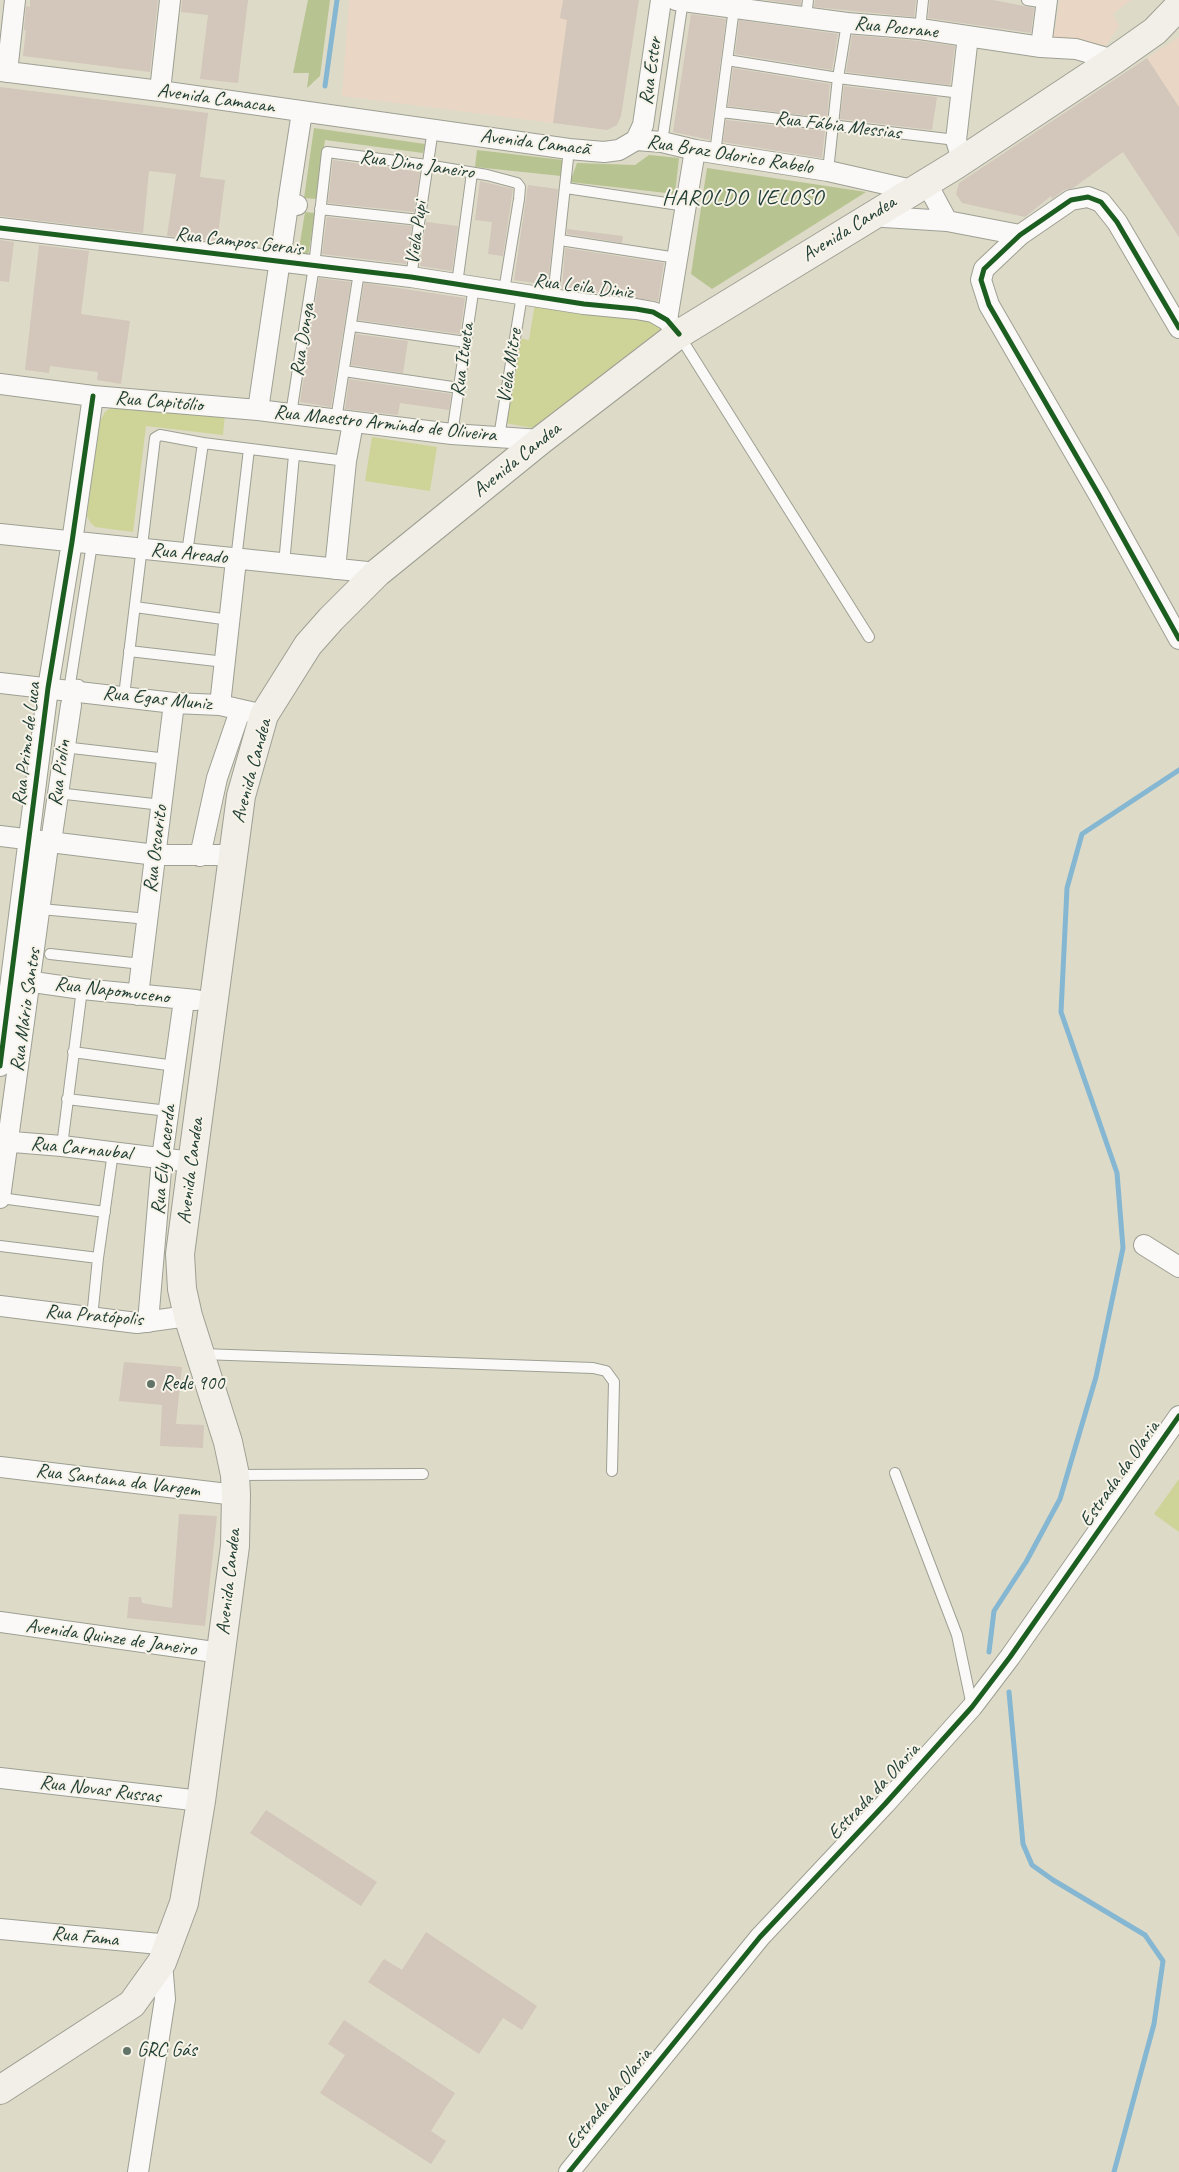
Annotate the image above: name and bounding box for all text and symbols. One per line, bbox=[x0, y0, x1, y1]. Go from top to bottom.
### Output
street label: Rua Pocrane bbox=[853, 12, 939, 44]
street label: Rua Ester bbox=[634, 36, 668, 106]
street label: Avenida Camacan bbox=[156, 79, 276, 119]
street label: Rua Fábia Messias bbox=[774, 106, 902, 146]
street label: Avenida Camacã bbox=[479, 124, 591, 162]
street label: Rua Braz Odorico Rabelo bbox=[645, 130, 815, 180]
street label: Rua Dino Janeiro bbox=[358, 145, 476, 185]
district label: HAROLDO VELOSO bbox=[662, 185, 824, 211]
street label: Avenida Candea bbox=[798, 191, 900, 267]
street label: Viela Pupi bbox=[401, 200, 433, 266]
street label: Rua Campos Gerais bbox=[174, 222, 304, 262]
street label: Rua Leila Diniz bbox=[532, 269, 634, 305]
street label: Rua Donga bbox=[285, 302, 321, 378]
street label: Rua Itueta bbox=[446, 322, 480, 398]
street label: Viela Mitre bbox=[492, 327, 528, 405]
street label: Rua Capitólio bbox=[114, 386, 204, 418]
street label: Rua Maestro Armindo de Oliveira bbox=[272, 400, 498, 448]
street label: Avenida Candea bbox=[468, 417, 566, 503]
street label: Rua Areado bbox=[150, 538, 228, 570]
street label: Rua Primo de Luca bbox=[8, 681, 46, 807]
street label: Rua Egas Muniz bbox=[101, 681, 213, 717]
street label: Avenida Candea bbox=[227, 716, 277, 826]
street label: Rua Piolin bbox=[43, 738, 77, 808]
street label: Rua Oscarito bbox=[139, 804, 173, 894]
street label: Rua Mário Santos bbox=[5, 947, 47, 1073]
street label: Rua Napomuceno bbox=[53, 972, 171, 1010]
street label: Rua Ely Lacerda bbox=[146, 1104, 182, 1216]
street label: Avenida Candea bbox=[173, 1117, 209, 1225]
street label: Rua Carnaubal bbox=[30, 1132, 132, 1166]
street label: Rua Pratópolis bbox=[44, 1300, 144, 1332]
place label: Rede 900 bbox=[161, 1372, 224, 1396]
marker: Rede 900 bbox=[145, 1378, 157, 1390]
street label: Estrada da Olaria bbox=[1075, 1416, 1165, 1532]
street label: Rua Santana da Vargem bbox=[34, 1459, 202, 1503]
street label: Avenida Candea bbox=[212, 1528, 246, 1636]
street label: Avenida Quinze de Janeiro bbox=[24, 1614, 198, 1662]
street label: Estrada da Olaria bbox=[823, 1739, 925, 1845]
street label: Rua Novas Russas bbox=[38, 1771, 162, 1809]
street label: Rua Fama bbox=[51, 1922, 119, 1952]
place label: GRC Gás bbox=[137, 2039, 196, 2063]
street label: Estrada da Olaria bbox=[561, 2043, 657, 2155]
marker: GRC Gás bbox=[121, 2045, 133, 2057]

